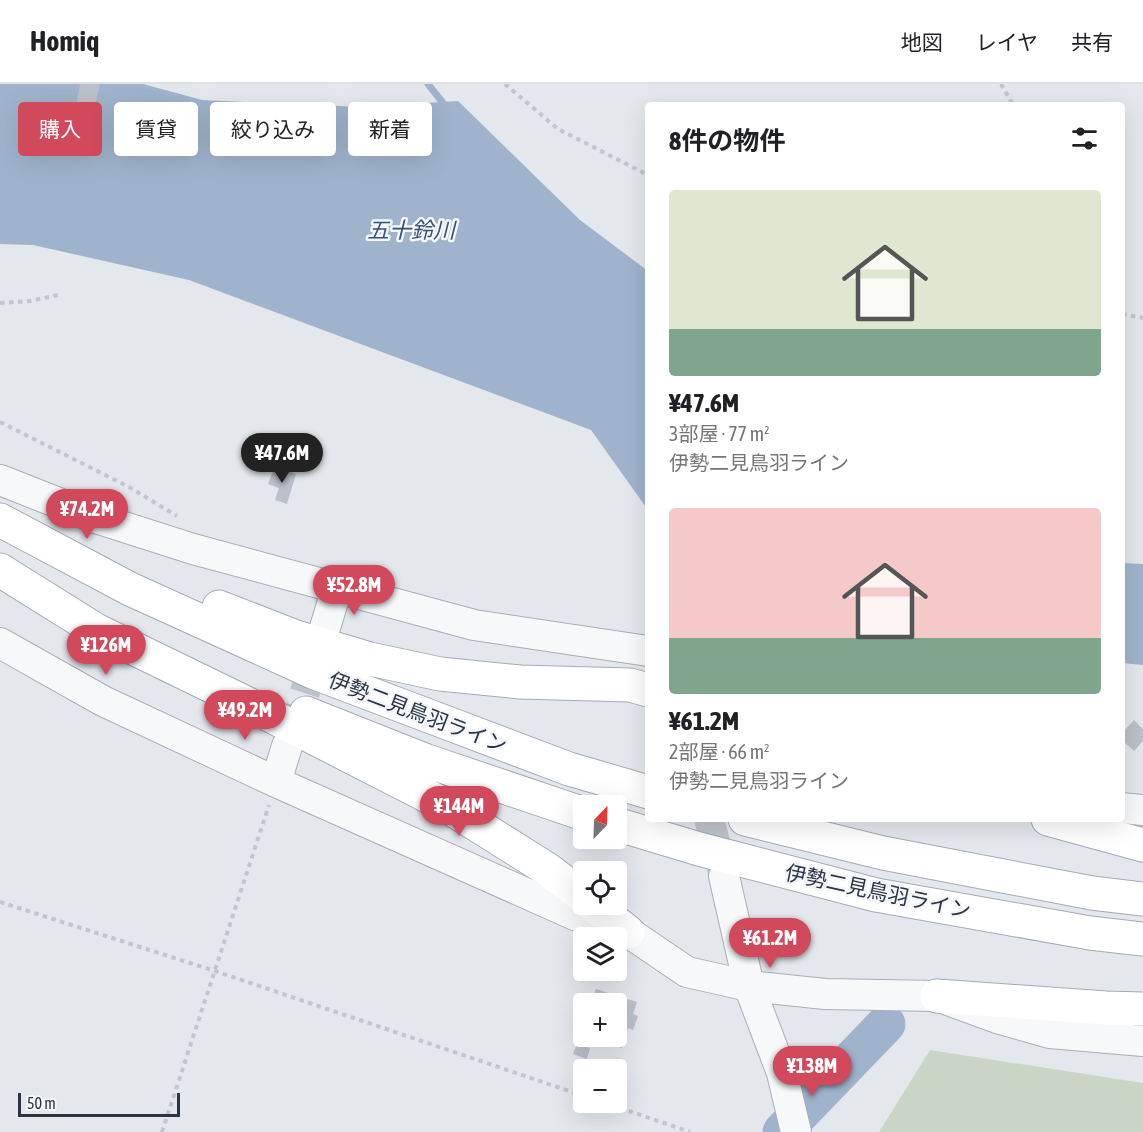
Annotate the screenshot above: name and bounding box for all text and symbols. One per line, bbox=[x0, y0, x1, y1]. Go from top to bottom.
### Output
text: Homiq bbox=[30, 25, 99, 57]
text: 地図 bbox=[901, 30, 943, 54]
text: レイヤ bbox=[976, 30, 1038, 54]
text: 共有 bbox=[1071, 30, 1113, 54]
chip: 購入 bbox=[18, 102, 102, 156]
chip: 賃貸 bbox=[114, 102, 198, 156]
chip: 絞り込み bbox=[210, 102, 336, 156]
chip: 新着 bbox=[348, 102, 432, 156]
icon: filters bbox=[1068, 122, 1101, 155]
text: 8件の物件 bbox=[669, 126, 785, 156]
water label: 五十鈴川 bbox=[367, 217, 457, 243]
icon: home bbox=[831, 229, 939, 337]
text: ¥47.6M bbox=[669, 388, 739, 418]
text: 3部屋 · 77 m² bbox=[669, 422, 770, 445]
pin: ¥47.6M bbox=[233, 433, 331, 484]
text: ¥47.6M bbox=[255, 441, 309, 464]
text: 伊勢二見鳥羽ライン bbox=[669, 451, 849, 474]
pin: ¥74.2M bbox=[38, 489, 136, 540]
text: ¥74.2M bbox=[60, 497, 114, 520]
icon: home bbox=[831, 547, 939, 655]
pin: ¥52.8M bbox=[305, 565, 403, 616]
text: ¥52.8M bbox=[327, 573, 381, 596]
pin: ¥126M bbox=[64, 625, 148, 676]
text: ¥126M bbox=[81, 633, 131, 656]
street label: 伊勢二見鳥羽ライン bbox=[325, 667, 511, 757]
pin: ¥49.2M bbox=[196, 690, 294, 741]
text: ¥49.2M bbox=[218, 698, 272, 721]
text: ¥61.2M bbox=[669, 706, 739, 736]
text: 2部屋 · 66 m² bbox=[669, 740, 770, 763]
text: 伊勢二見鳥羽ライン bbox=[669, 769, 849, 792]
pin: ¥144M bbox=[417, 786, 501, 837]
text: ¥144M bbox=[434, 794, 484, 817]
north arrow bbox=[573, 795, 627, 849]
map controls bbox=[573, 795, 627, 1113]
street label: 伊勢二見鳥羽ライン bbox=[783, 860, 973, 922]
button: locate bbox=[573, 861, 627, 915]
pin: ¥61.2M bbox=[721, 918, 819, 969]
text: ¥61.2M bbox=[743, 926, 797, 949]
button: layers bbox=[573, 927, 627, 981]
button: + bbox=[573, 993, 627, 1047]
pin: ¥138M bbox=[770, 1046, 854, 1097]
text: ¥138M bbox=[787, 1054, 837, 1077]
button: − bbox=[573, 1059, 627, 1113]
scale bar bbox=[18, 1090, 180, 1118]
text: 50 m bbox=[27, 1094, 56, 1112]

